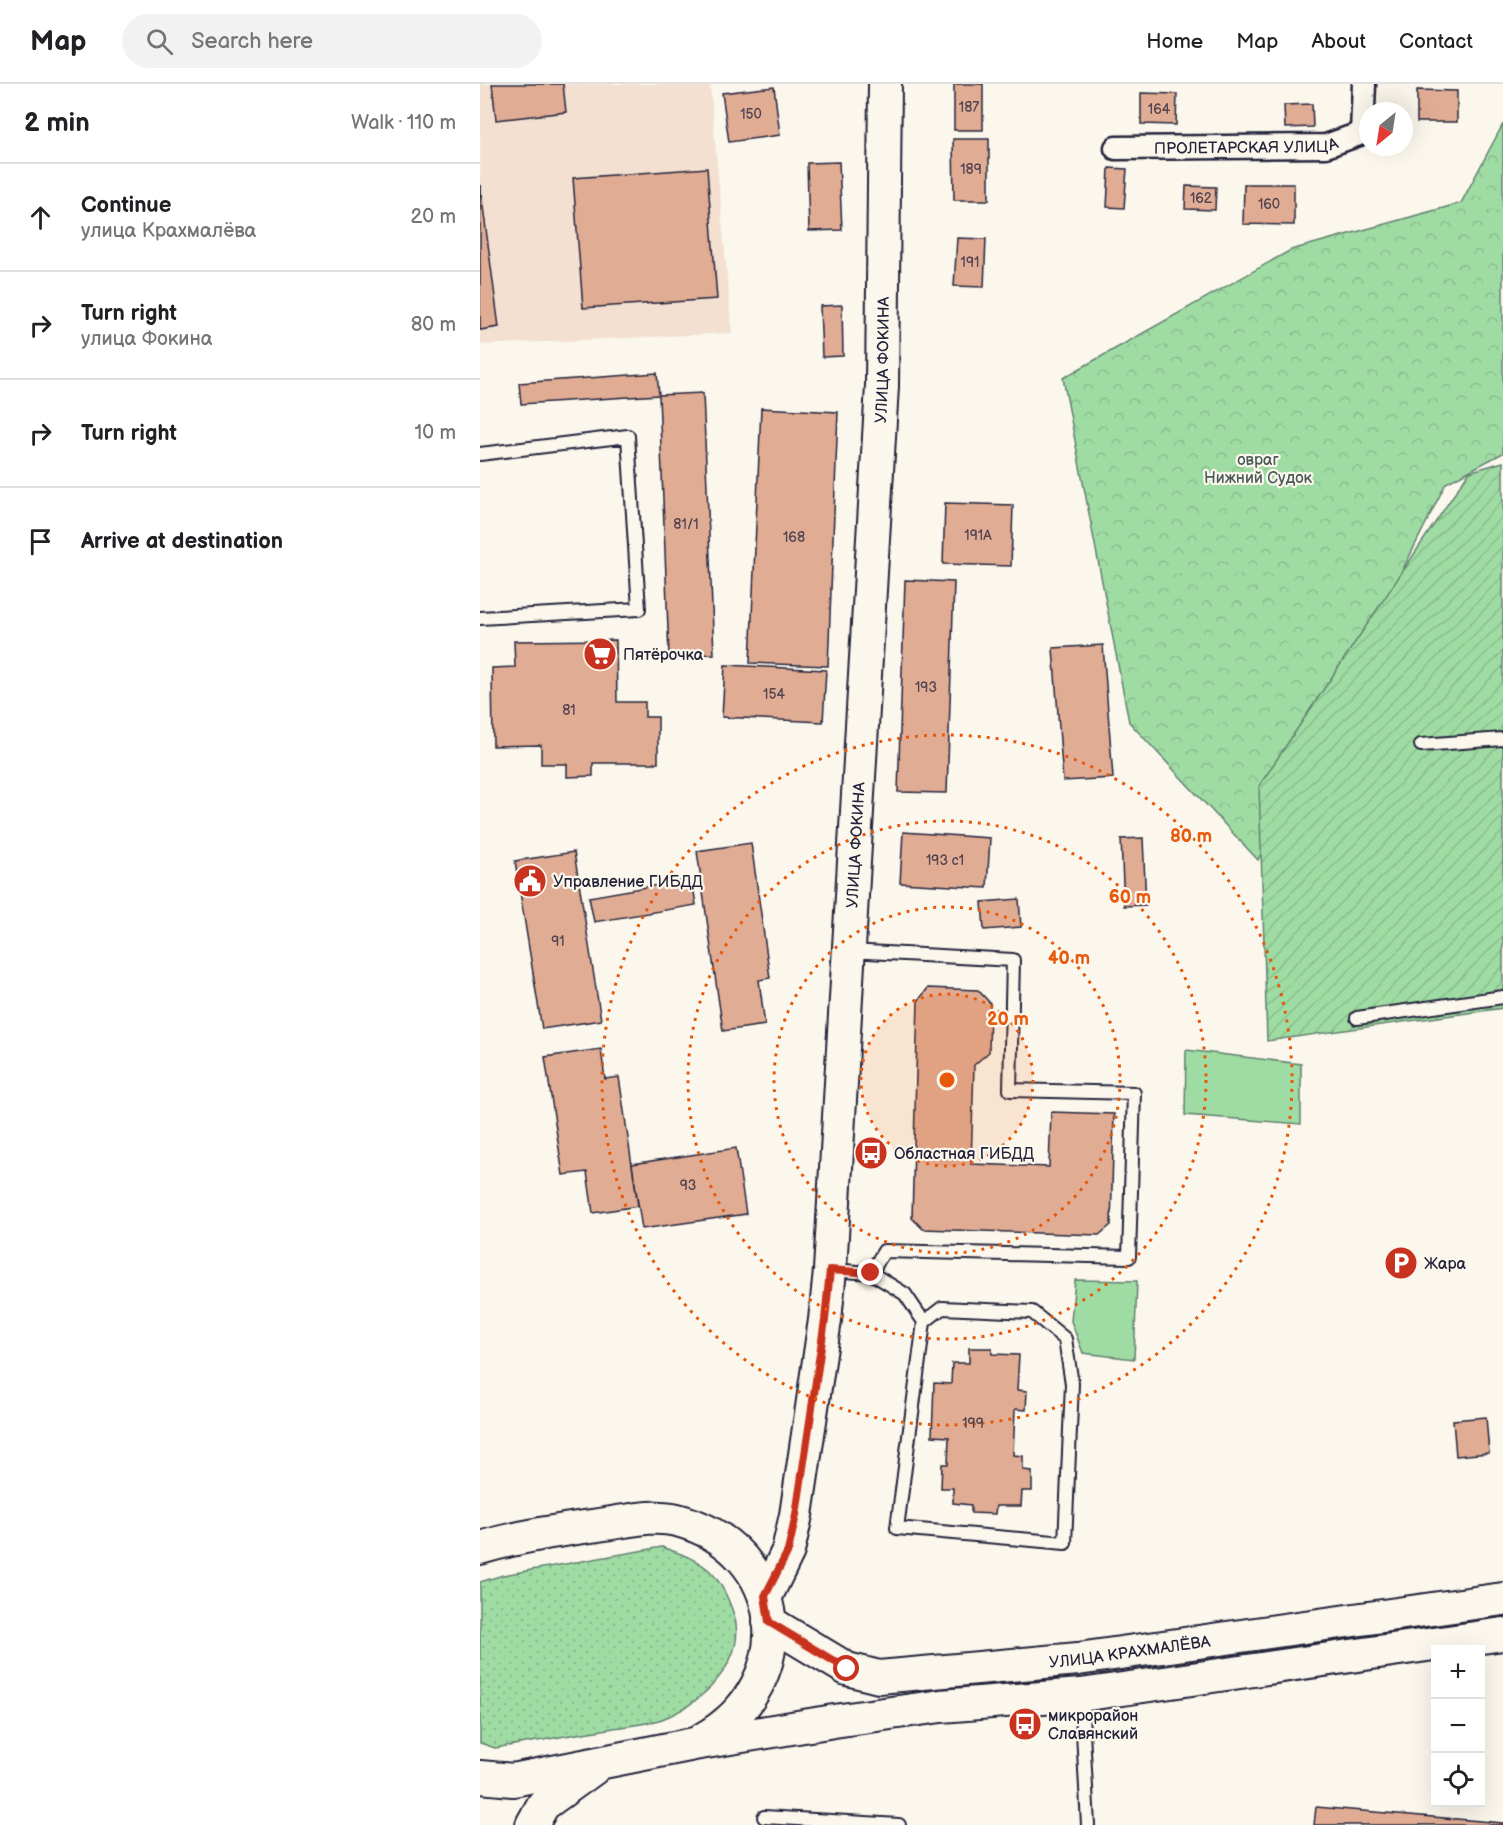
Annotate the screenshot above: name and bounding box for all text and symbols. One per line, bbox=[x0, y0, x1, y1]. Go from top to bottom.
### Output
search box bbox=[122, 14, 542, 68]
text: Map bbox=[30, 25, 86, 58]
icon: search bbox=[143, 25, 176, 58]
text: Search here bbox=[191, 28, 313, 55]
text: Home bbox=[1146, 29, 1203, 54]
text: Map bbox=[1236, 29, 1278, 54]
text: About bbox=[1311, 29, 1366, 54]
text: Contact bbox=[1399, 29, 1473, 54]
house number: 187 bbox=[959, 99, 979, 116]
house number: 164 bbox=[1148, 101, 1171, 118]
north arrow bbox=[1359, 102, 1413, 156]
house number: 150 bbox=[740, 106, 762, 123]
text: 2 min bbox=[24, 108, 90, 139]
text: Walk · 110 m bbox=[351, 111, 456, 135]
street label: ПРОЛЕТАРСКАЯ УЛИЦА bbox=[1154, 134, 1341, 159]
house number: 189 bbox=[960, 161, 982, 178]
house number: 162 bbox=[1190, 190, 1213, 207]
text: Continue bbox=[81, 192, 171, 219]
house number: 160 bbox=[1258, 196, 1280, 213]
icon: ahead bbox=[24, 201, 57, 234]
text: 20 m bbox=[411, 205, 456, 229]
text: улица Крахмалёва bbox=[81, 219, 256, 243]
house number: 191 bbox=[961, 254, 979, 271]
street label: УЛИЦА ФОКИНА bbox=[872, 296, 894, 424]
text: Turn right bbox=[81, 300, 177, 327]
icon: right bbox=[24, 309, 57, 342]
text: 80 m bbox=[411, 313, 456, 337]
text: улица Фокина bbox=[81, 327, 213, 351]
icon: right bbox=[24, 417, 57, 450]
text: Turn right bbox=[81, 420, 177, 447]
text: 10 m bbox=[415, 421, 456, 445]
park label: овраг Нижний Судок bbox=[1204, 451, 1313, 488]
house number: 81/1 bbox=[673, 516, 699, 533]
icon: arrive bbox=[24, 525, 57, 558]
house number: 191А bbox=[964, 527, 992, 544]
text: Arrive at destination bbox=[81, 528, 283, 555]
house number: 168 bbox=[783, 529, 805, 546]
supermarket icon: Пятёрочка bbox=[582, 636, 618, 672]
place label: Пятёрочка bbox=[623, 646, 704, 665]
house number: 193 bbox=[915, 679, 937, 696]
house number: 154 bbox=[763, 686, 785, 703]
house number: 81 bbox=[562, 702, 576, 719]
street label: УЛИЦА ФОКИНА bbox=[843, 781, 870, 909]
text: 80 m bbox=[1170, 826, 1212, 847]
house number: 193 с1 bbox=[926, 852, 964, 869]
public building icon: Управление ГИБДД bbox=[512, 863, 548, 899]
place label: Управление ГИБДД bbox=[553, 873, 703, 892]
text: 60 m bbox=[1109, 887, 1151, 908]
house number: 91 bbox=[551, 933, 565, 950]
text: 40 m bbox=[1048, 948, 1090, 969]
text: 20 m bbox=[987, 1009, 1029, 1030]
centre of rings bbox=[937, 1070, 957, 1090]
bus stop icon: Областная ГИБДД bbox=[853, 1135, 889, 1171]
place label: Областная ГИБДД bbox=[894, 1145, 1034, 1164]
house number: 93 bbox=[680, 1177, 696, 1194]
parking icon: Жара bbox=[1383, 1245, 1419, 1281]
place label: Жара bbox=[1424, 1255, 1466, 1274]
route end bbox=[857, 1259, 883, 1285]
house number: 199 bbox=[962, 1415, 984, 1432]
street label: УЛИЦА КРАХМАЛЁВА bbox=[1048, 1632, 1212, 1673]
map controls bbox=[1431, 1645, 1485, 1807]
button: + bbox=[1431, 1645, 1485, 1699]
route start bbox=[833, 1655, 859, 1681]
button: − bbox=[1431, 1699, 1485, 1753]
bus stop icon: микрорайон Славянский bbox=[1007, 1706, 1043, 1742]
place label: микрорайон Славянский bbox=[1048, 1707, 1138, 1744]
button: locate bbox=[1431, 1753, 1485, 1807]

